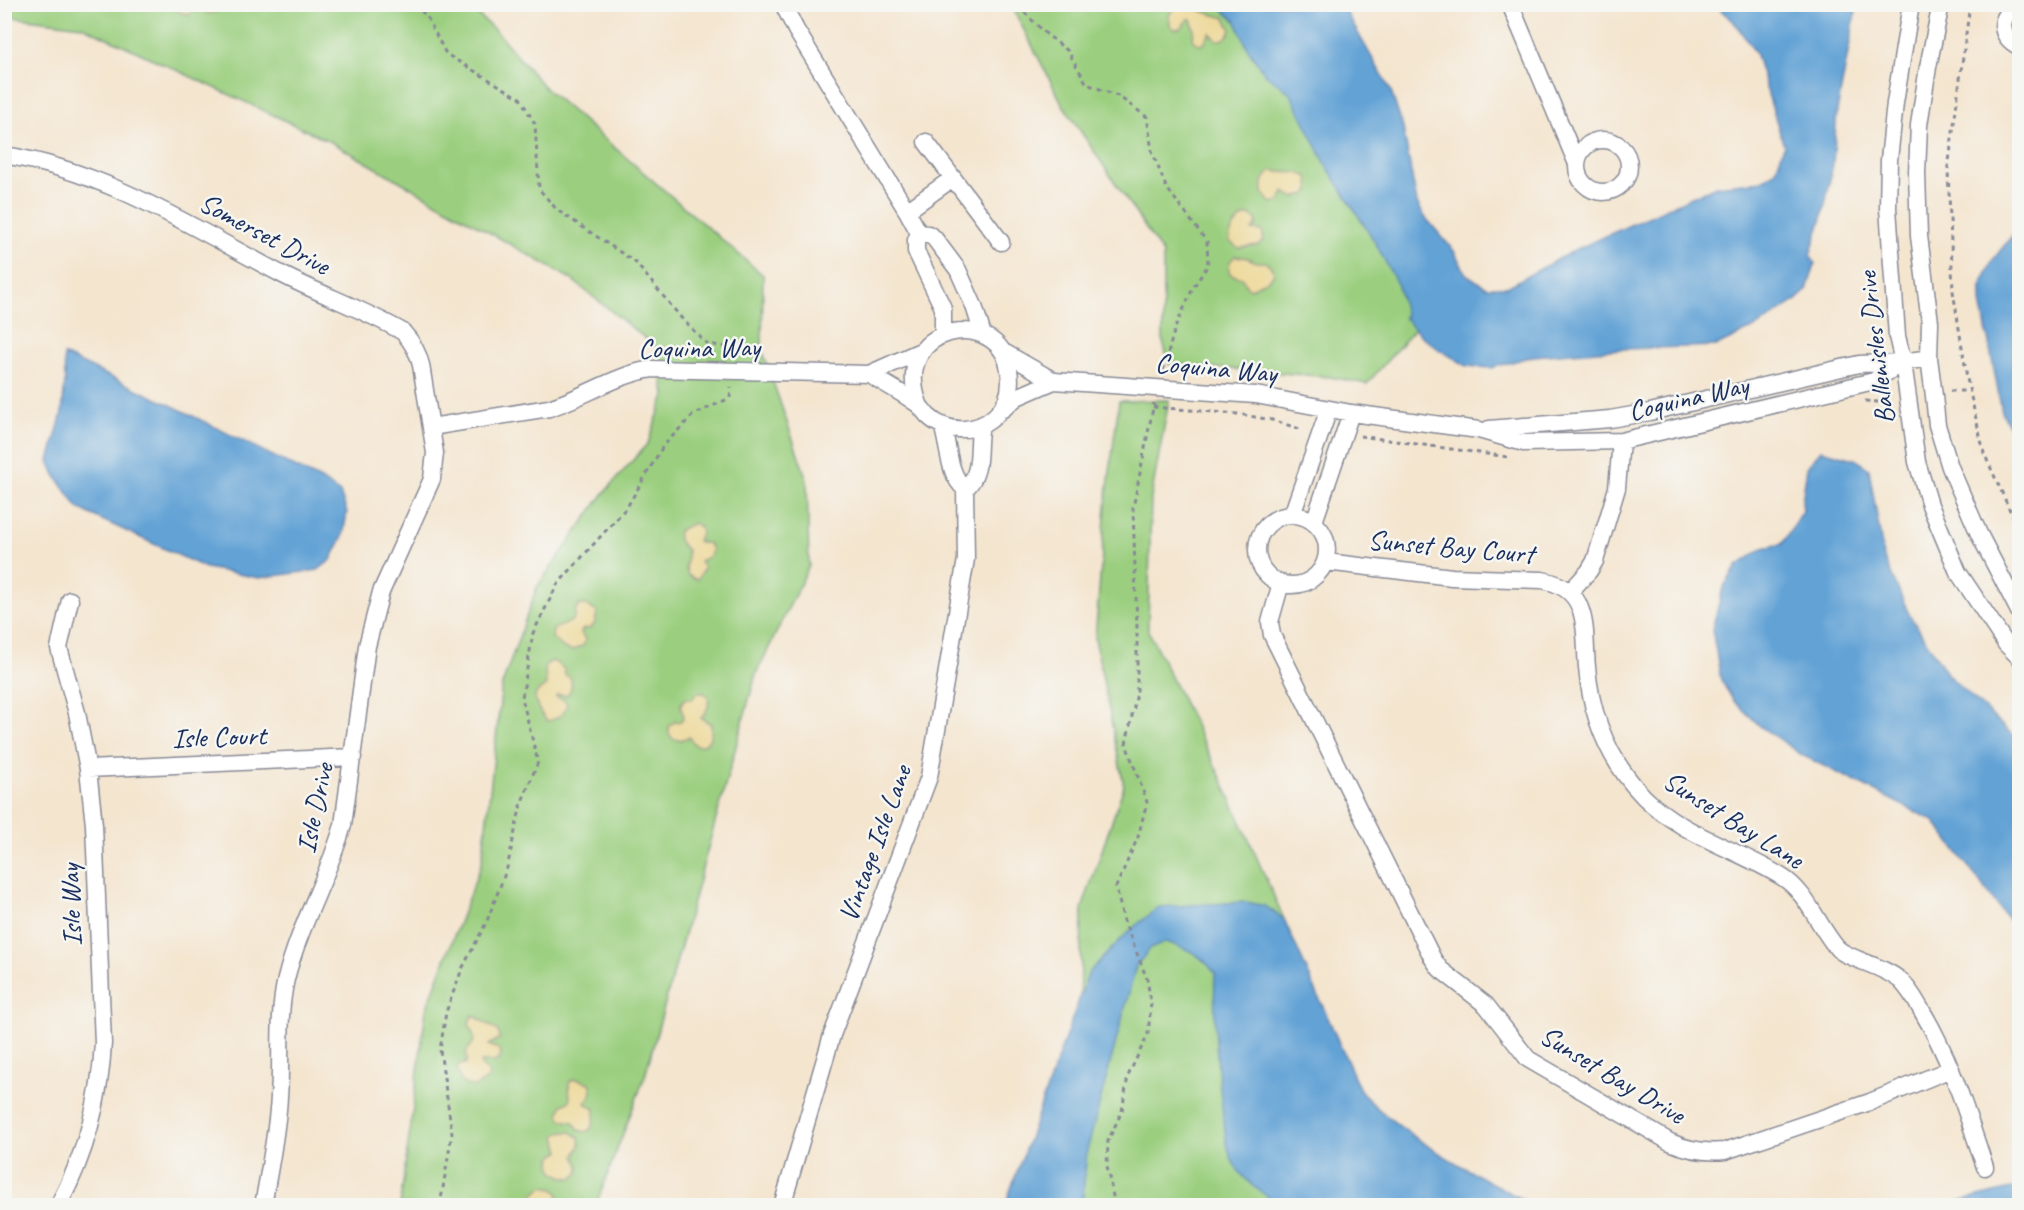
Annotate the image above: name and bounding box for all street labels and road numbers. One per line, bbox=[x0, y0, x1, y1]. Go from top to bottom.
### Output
street label: Somerset Drive bbox=[194, 185, 338, 283]
street label: Ballenisles Drive bbox=[1849, 268, 1902, 426]
street label: Coquina Way bbox=[638, 329, 763, 366]
street label: Coquina Way bbox=[1154, 345, 1281, 390]
street label: Coquina Way bbox=[1625, 366, 1754, 428]
street label: Sunset Bay Court bbox=[1367, 522, 1539, 571]
street label: Isle Court bbox=[171, 717, 269, 756]
street label: Isle Drive bbox=[288, 758, 341, 856]
street label: Vintage Isle Lane bbox=[830, 758, 920, 926]
street label: Sunset Bay Lane bbox=[1657, 762, 1812, 877]
street label: Isle Way bbox=[51, 861, 89, 947]
street label: Sunset Bay Drive bbox=[1534, 1017, 1693, 1132]

